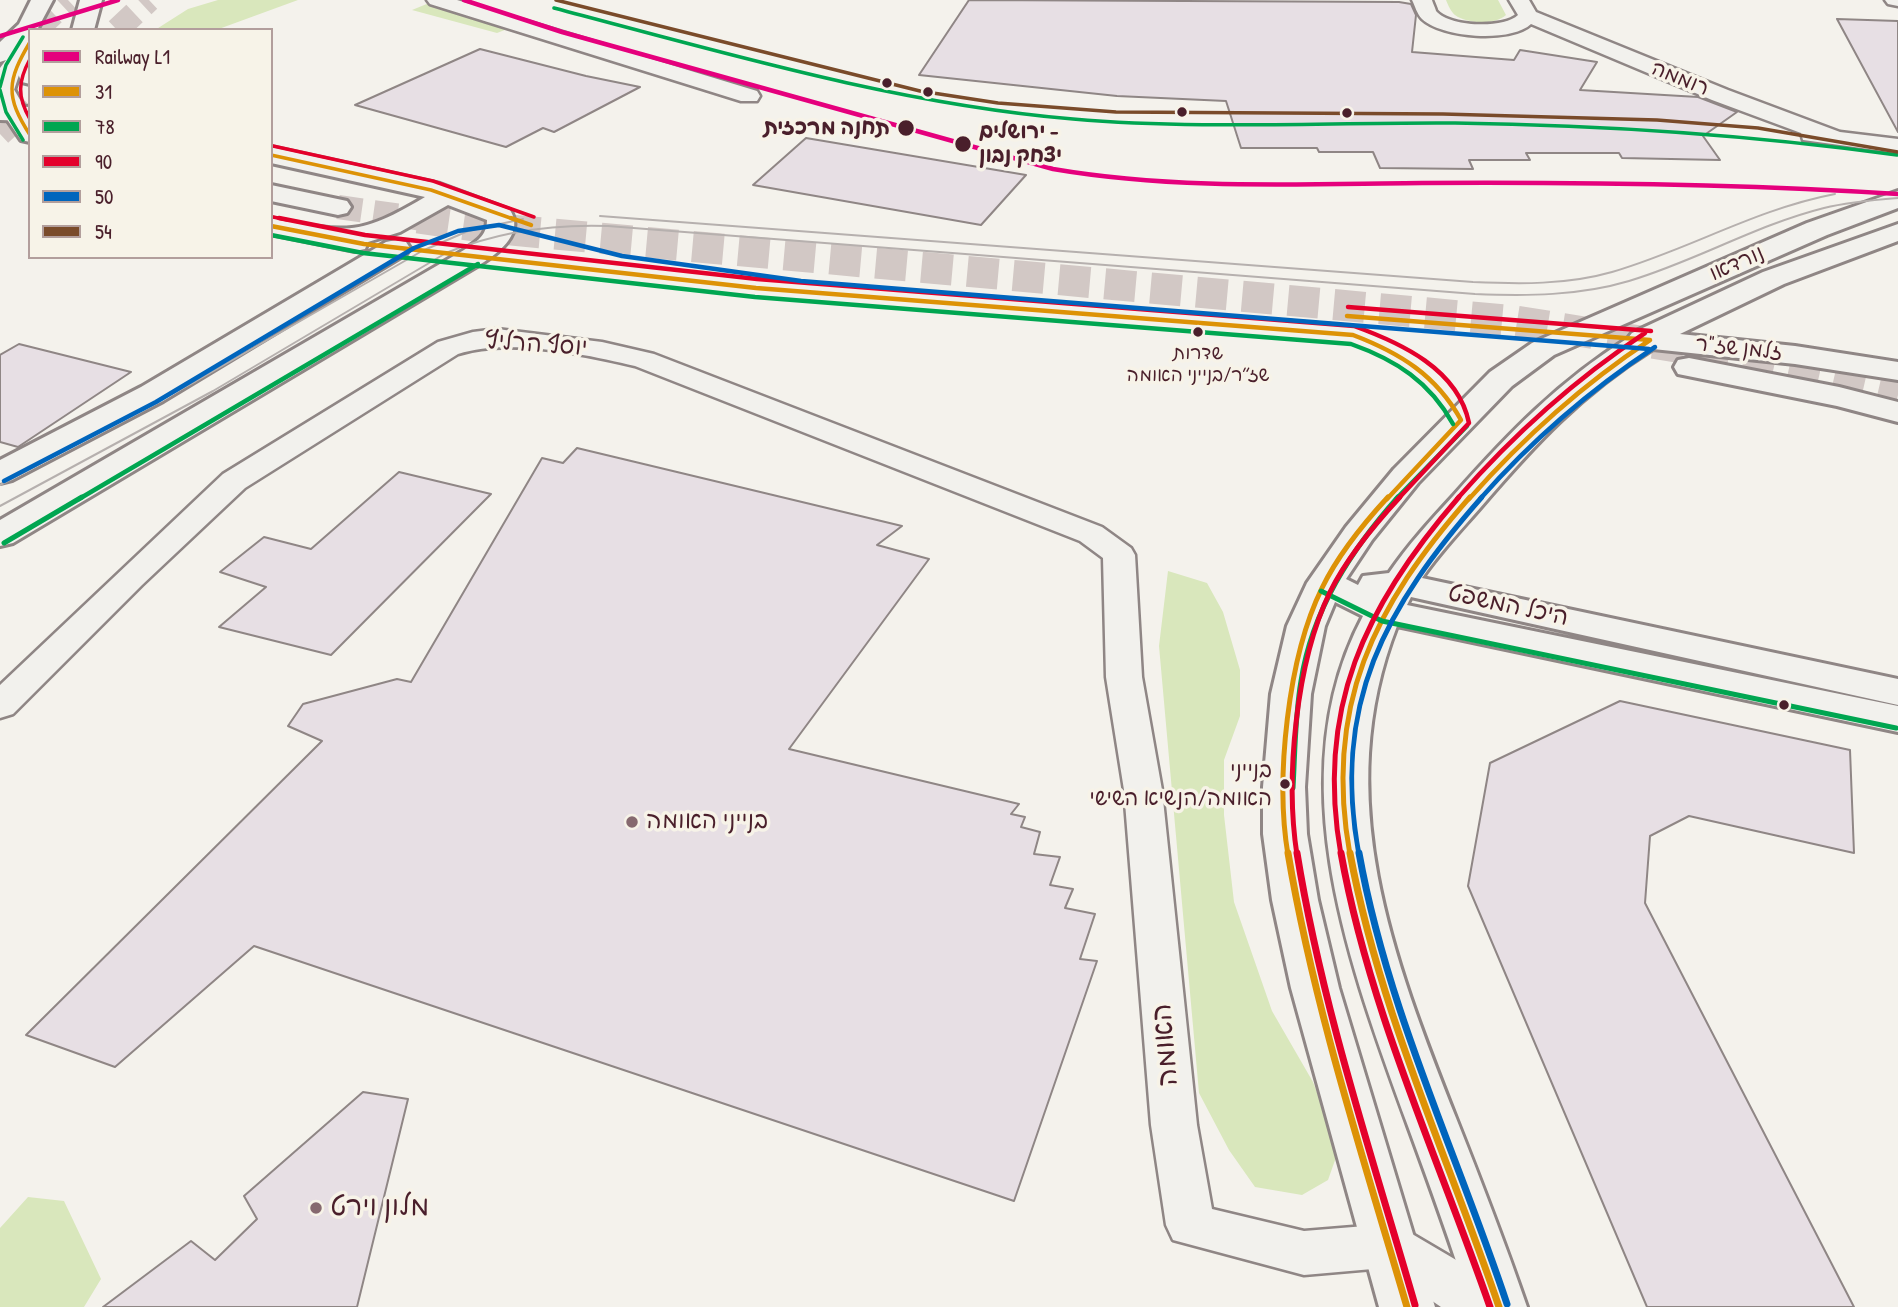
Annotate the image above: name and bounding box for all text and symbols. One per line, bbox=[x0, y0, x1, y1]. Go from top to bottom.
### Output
legend bbox=[28, 28, 273, 259]
text: Railway L1 bbox=[95, 42, 170, 71]
street label: רוממה bbox=[1648, 56, 1712, 102]
unlabelled marker bbox=[880, 76, 894, 90]
text: 31 bbox=[95, 77, 112, 106]
unlabelled marker bbox=[921, 85, 935, 99]
unlabelled marker bbox=[1175, 105, 1189, 119]
unlabelled marker bbox=[1340, 106, 1354, 120]
text: 78 bbox=[95, 112, 115, 141]
place label: תחנה מרכזית bbox=[764, 115, 890, 141]
marker: תחנה מרכזית bbox=[896, 118, 916, 138]
place label: ירושלים - יצחק נבון bbox=[979, 119, 1062, 169]
marker: ירושלים - יצחק נבון bbox=[953, 134, 973, 154]
text: 90 bbox=[95, 147, 112, 176]
text: 50 bbox=[95, 182, 113, 211]
text: 54 bbox=[95, 217, 112, 246]
street label: נורדאו bbox=[1706, 241, 1768, 287]
marker: שדרות שז״ר/בנייני האומה bbox=[1191, 325, 1205, 339]
street label: יוסף הרליץ bbox=[484, 327, 588, 363]
street label: זלמן שז"ר bbox=[1694, 332, 1784, 366]
place label: שדרות שז״ר/בנייני האומה bbox=[1127, 343, 1269, 387]
street label: היכל המשפט bbox=[1445, 579, 1571, 633]
unlabelled marker bbox=[1777, 698, 1791, 712]
place label: בנייני האומה/הנשיא השישי bbox=[1089, 758, 1272, 810]
marker: בנייני האומה/הנשיא השישי bbox=[1278, 777, 1292, 791]
place label: בנייני האומה bbox=[646, 808, 768, 836]
marker: בנייני האומה bbox=[624, 814, 640, 830]
street label: האומה bbox=[1146, 1002, 1186, 1088]
place label: מלון וירט bbox=[330, 1191, 429, 1225]
marker: מלון וירט bbox=[308, 1200, 324, 1216]

